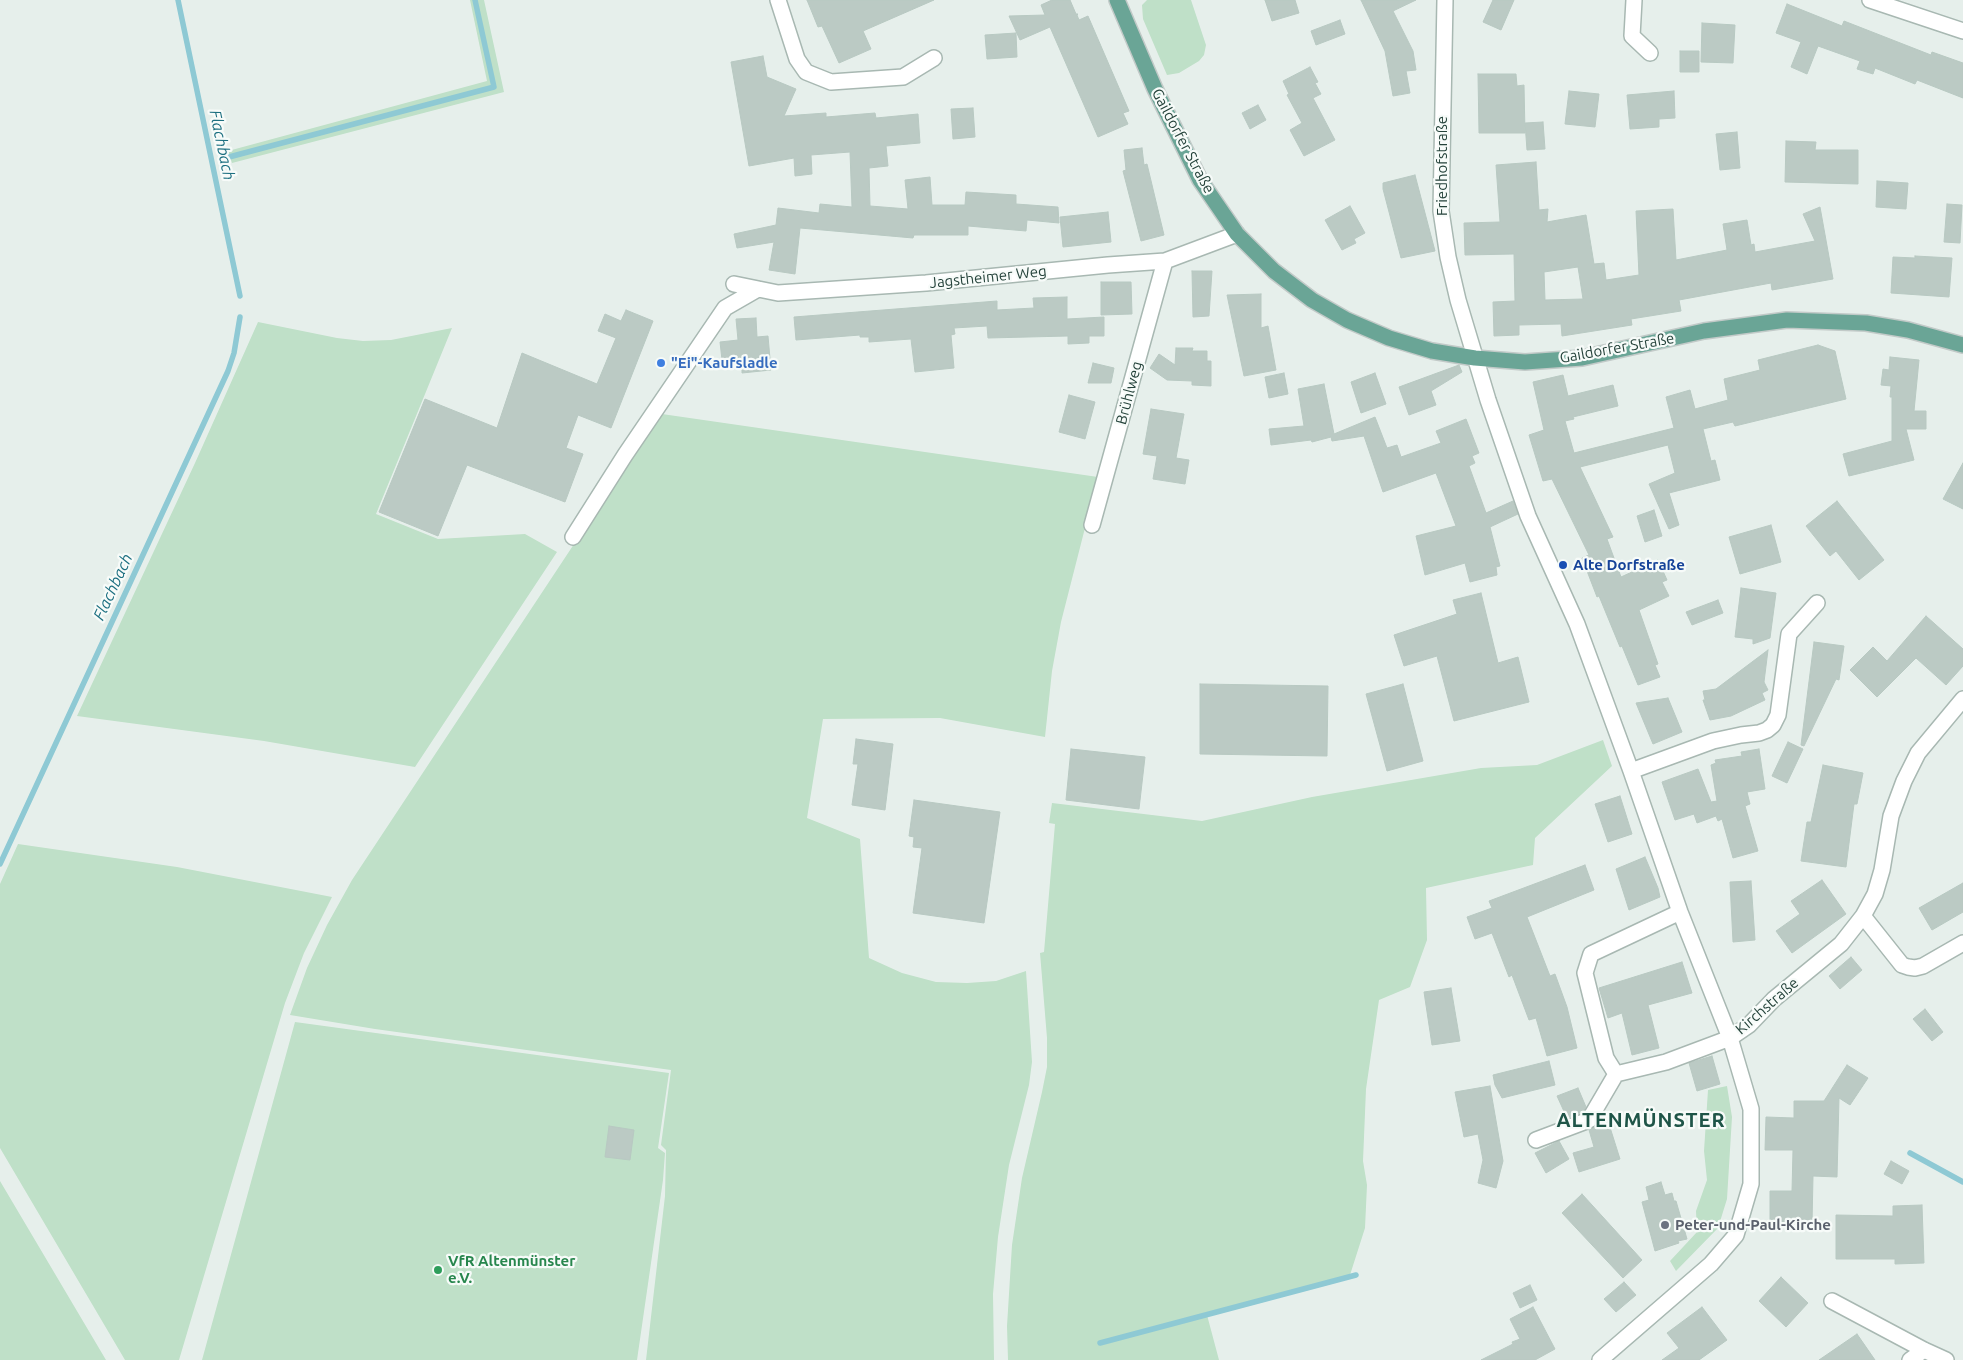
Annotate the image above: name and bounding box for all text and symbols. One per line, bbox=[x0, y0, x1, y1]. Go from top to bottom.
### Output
street label: Gaildorfer Straße bbox=[1148, 86, 1218, 196]
water label: Flachbach bbox=[205, 108, 239, 182]
street label: Friedhofstraße bbox=[1433, 116, 1451, 216]
street label: Jagstheimer Weg bbox=[929, 262, 1047, 292]
street label: Gaildorfer Straße bbox=[1558, 329, 1676, 367]
place label: "Ei"-Kaufsladle bbox=[671, 354, 778, 372]
marker: "Ei"-Kaufsladle bbox=[655, 357, 667, 369]
street label: Brühlweg bbox=[1112, 359, 1146, 427]
water label: Flachbach bbox=[89, 551, 137, 623]
place label: Alte Dorfstraße bbox=[1573, 556, 1685, 574]
marker: Alte Dorfstraße bbox=[1557, 559, 1569, 571]
street label: Kirchstraße bbox=[1732, 974, 1802, 1038]
district label: ALTENMÜNSTER bbox=[1555, 1108, 1727, 1132]
place label: Peter-und-Paul-Kirche bbox=[1675, 1216, 1831, 1234]
marker: Peter-und-Paul-Kirche bbox=[1659, 1219, 1671, 1231]
place label: VfR Altenmünster e.V. bbox=[448, 1252, 575, 1287]
marker: VfR Altenmünster e.V. bbox=[432, 1264, 444, 1276]

